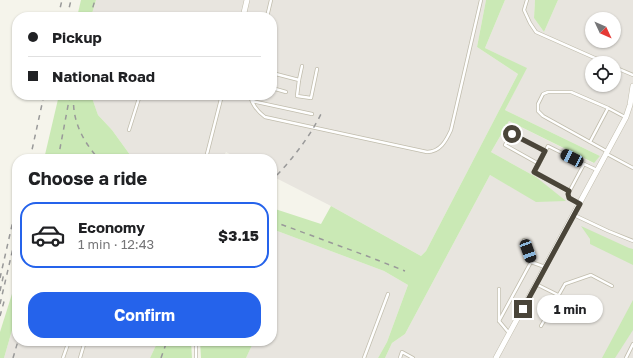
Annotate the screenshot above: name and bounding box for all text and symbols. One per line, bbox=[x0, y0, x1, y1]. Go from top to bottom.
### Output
north arrow bbox=[585, 12, 621, 48]
map controls bbox=[585, 12, 621, 92]
text: Pickup bbox=[52, 28, 102, 46]
button: locate bbox=[585, 56, 621, 92]
text: National Road bbox=[52, 67, 155, 85]
route start bbox=[503, 125, 521, 143]
car bbox=[559, 147, 585, 169]
text: Choose a ride bbox=[28, 167, 147, 189]
icon: car bbox=[30, 217, 66, 253]
text: Economy bbox=[78, 218, 145, 236]
text: $3.15 bbox=[218, 226, 259, 244]
text: 1 min · 12:43 bbox=[78, 236, 154, 252]
car bbox=[518, 238, 538, 264]
button: Confirm bbox=[28, 292, 261, 338]
callout: 1 min bbox=[537, 295, 603, 323]
route end bbox=[514, 300, 532, 318]
text: 1 min bbox=[554, 301, 586, 317]

